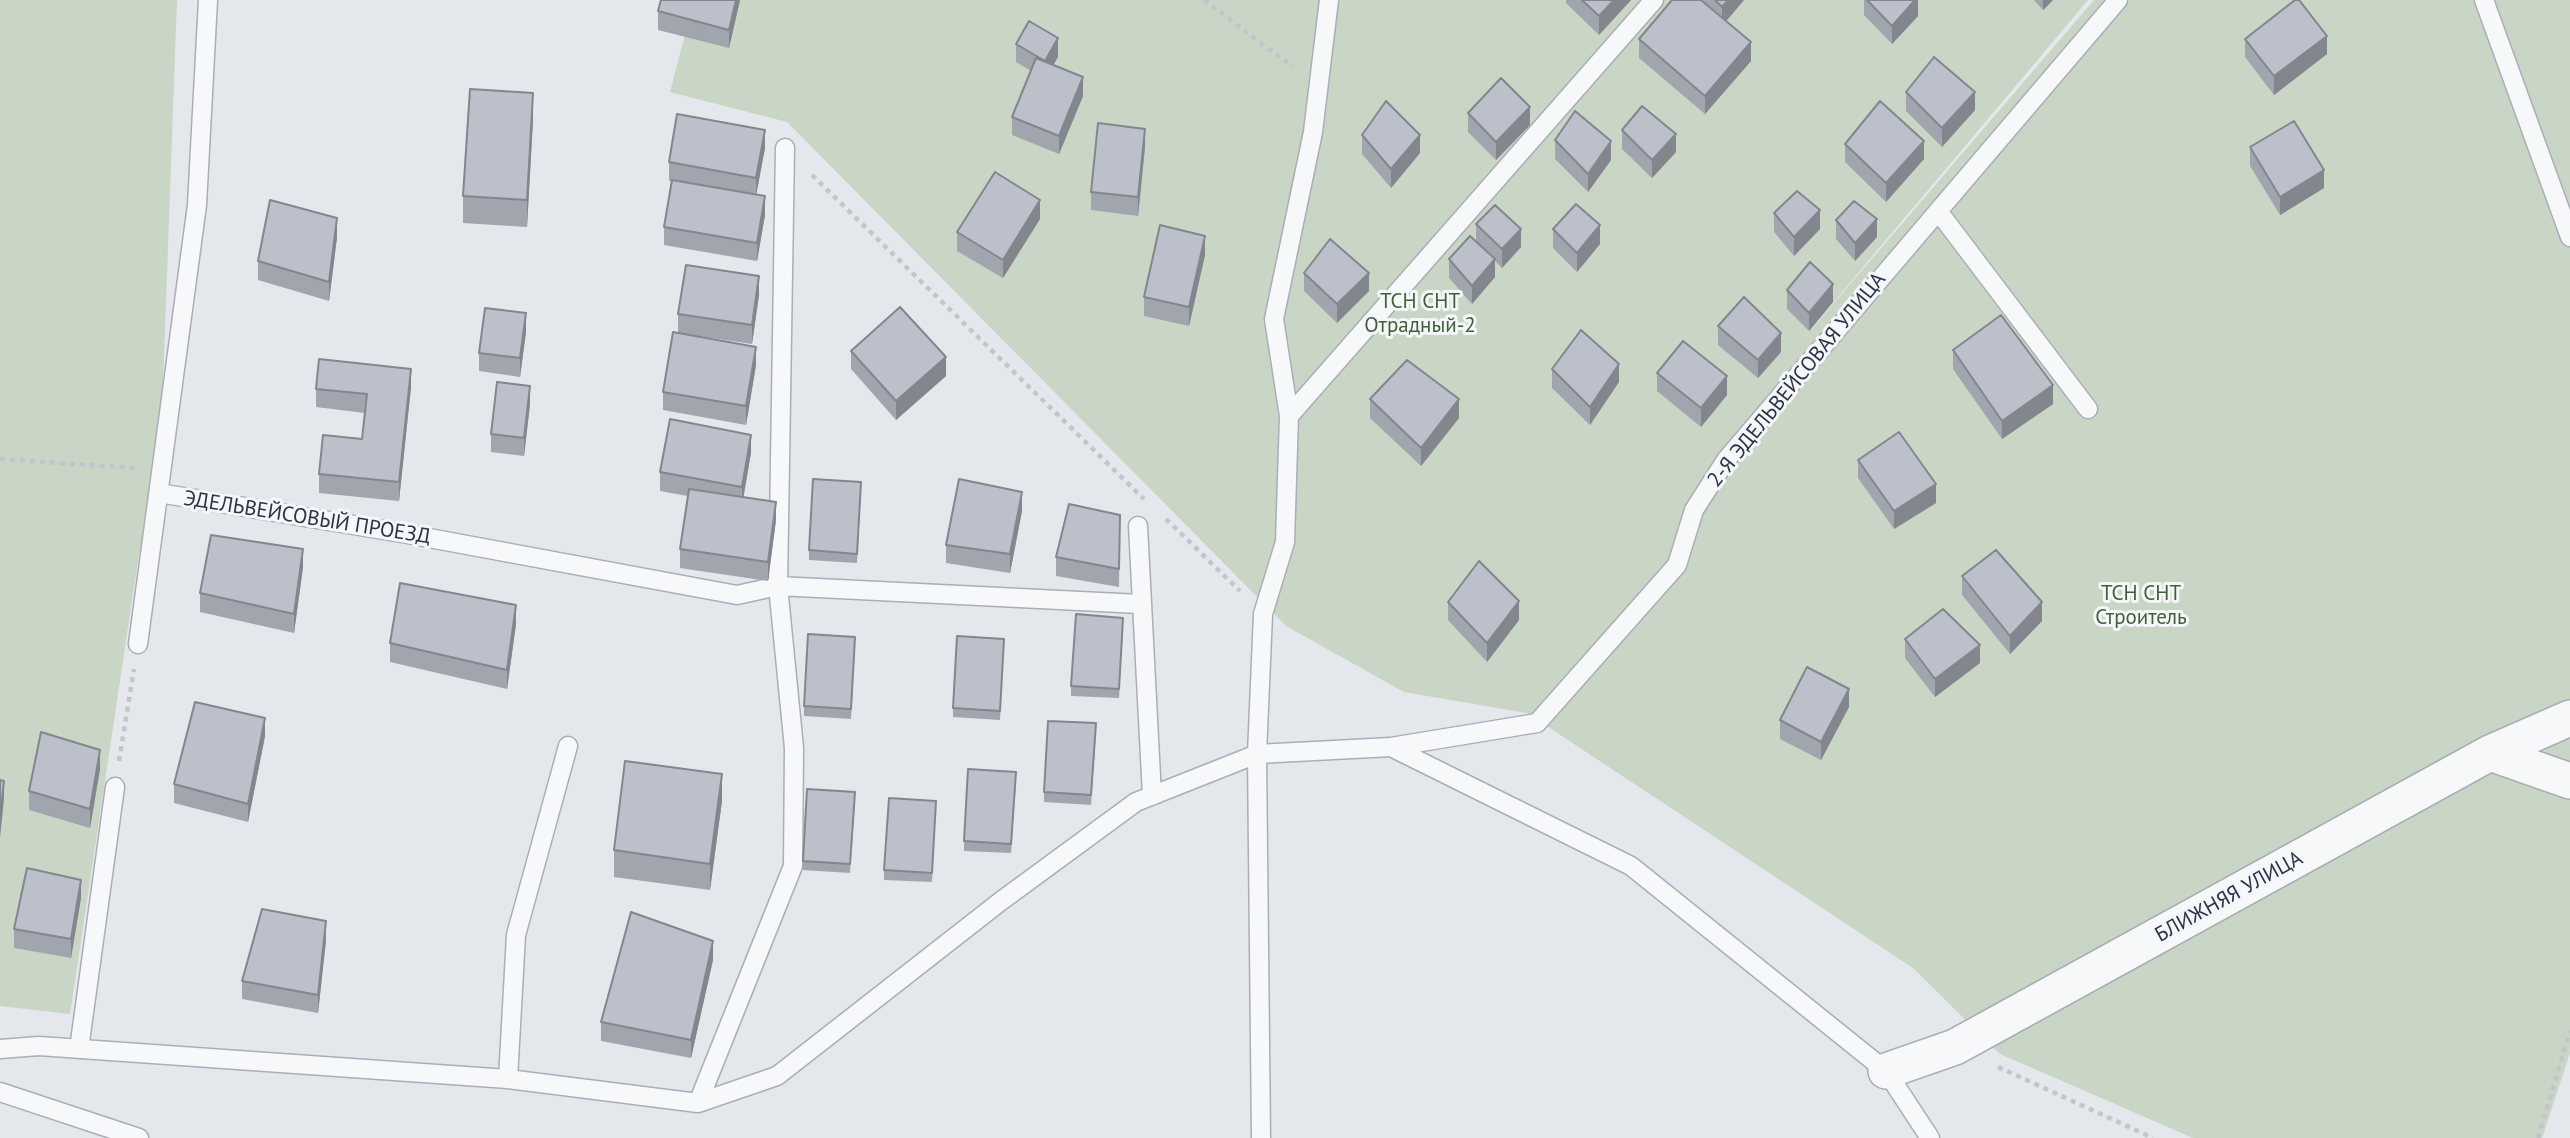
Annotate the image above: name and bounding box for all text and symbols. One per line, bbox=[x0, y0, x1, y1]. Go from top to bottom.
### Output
street label: 2-Я ЭДЕЛЬВЕЙСОВАЯ УЛИЦА bbox=[1703, 268, 1891, 492]
park label: ТСН СНТ Отрадный-2 bbox=[1364, 289, 1476, 339]
street label: ЭДЕЛЬВЕЙСОВЫЙ ПРОЕЗД bbox=[182, 486, 432, 550]
park label: ТСН СНТ Строитель bbox=[2095, 581, 2187, 631]
street label: БЛИЖНЯЯ УЛИЦА bbox=[2151, 846, 2307, 948]

